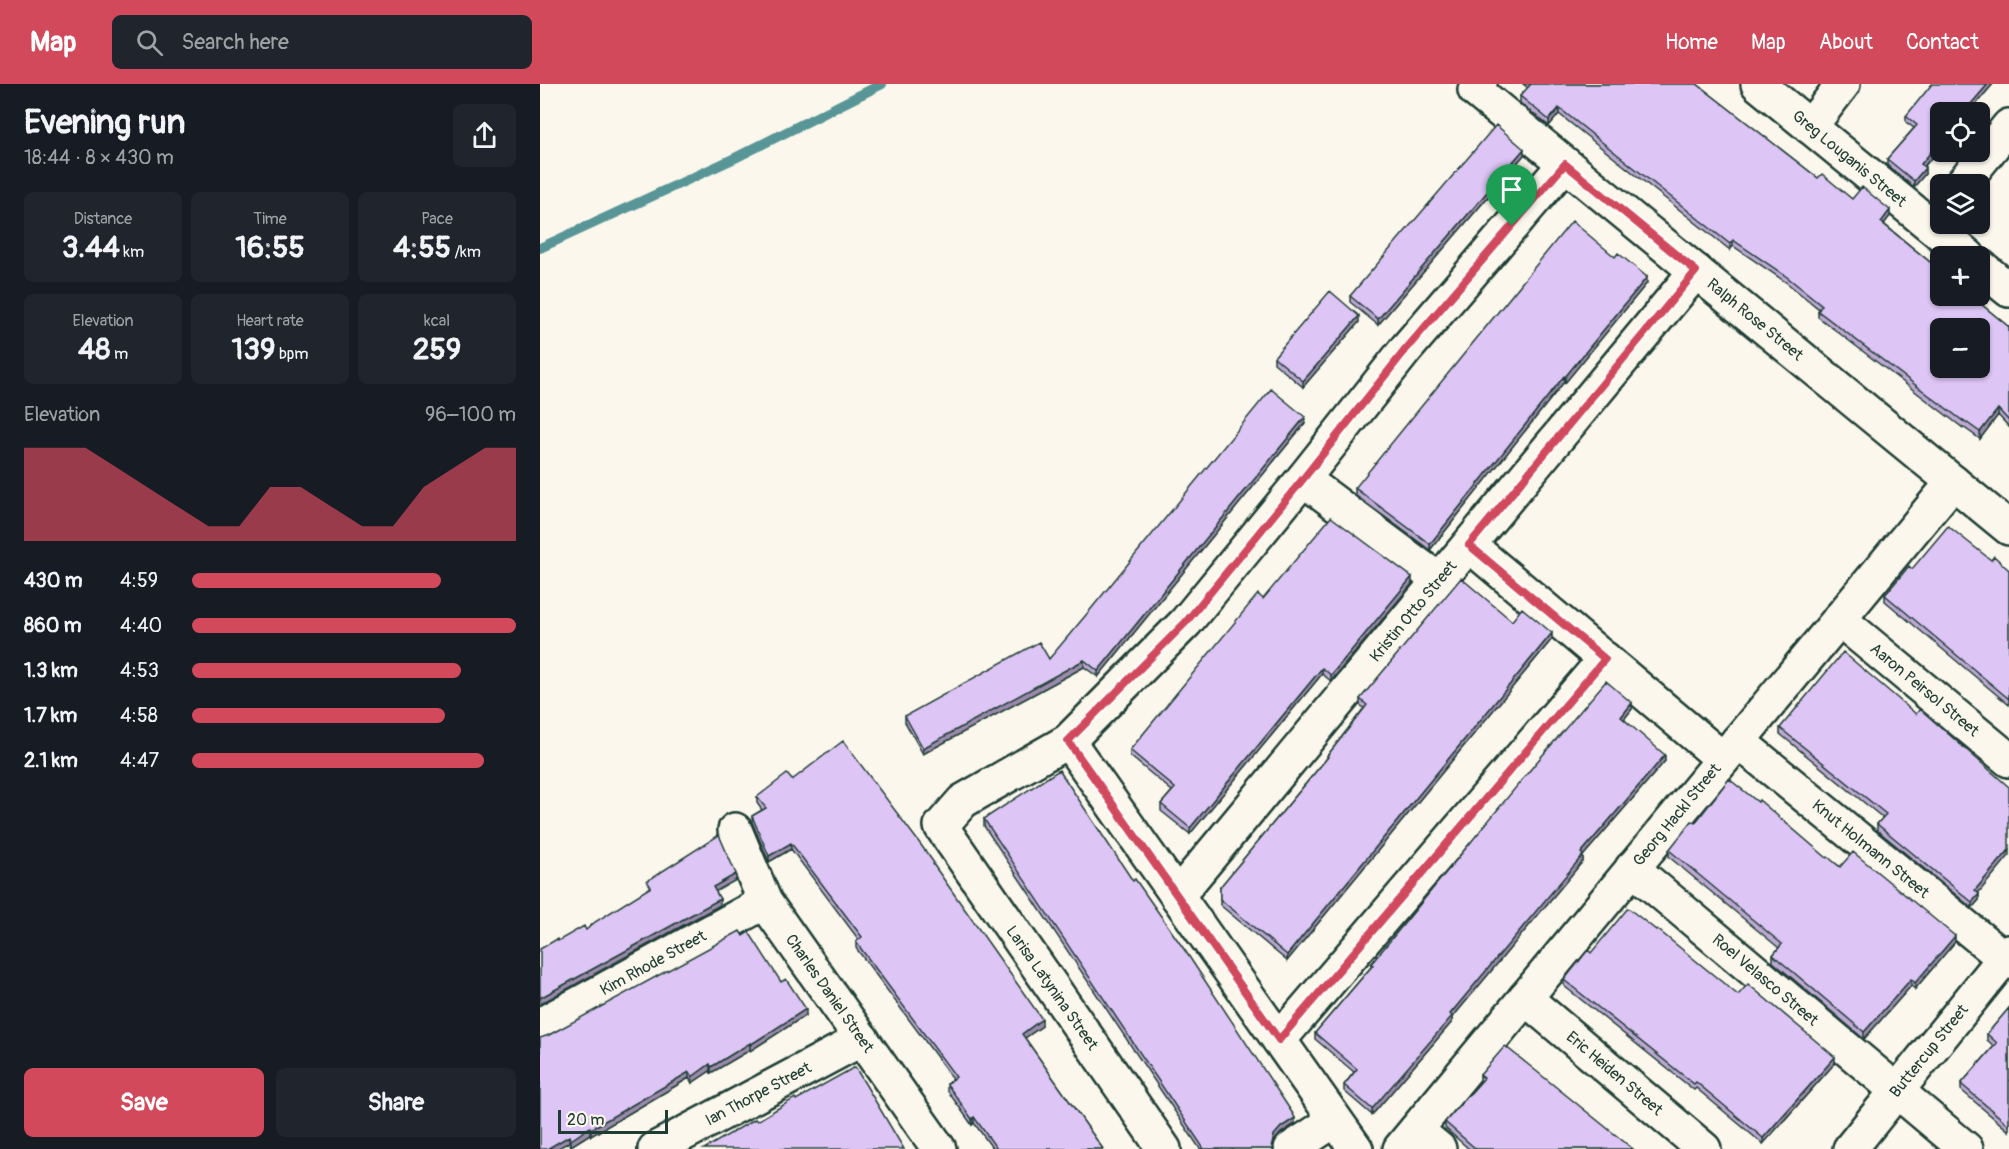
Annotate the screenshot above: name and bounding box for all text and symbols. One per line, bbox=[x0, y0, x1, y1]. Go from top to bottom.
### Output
search box bbox=[112, 15, 532, 69]
text: Map bbox=[30, 25, 76, 60]
icon: search bbox=[133, 26, 166, 59]
text: Search here bbox=[181, 28, 289, 56]
text: Home bbox=[1665, 29, 1718, 56]
text: Map bbox=[1751, 29, 1786, 56]
text: About bbox=[1819, 29, 1873, 56]
text: Contact bbox=[1906, 29, 1979, 56]
text: Evening run bbox=[24, 102, 185, 143]
map controls bbox=[1930, 102, 1990, 378]
button: locate bbox=[1930, 102, 1990, 162]
button: share bbox=[453, 104, 516, 167]
street label: Greg Louganis Street bbox=[1788, 106, 1911, 212]
text: 18:44 · 8 × 430 m bbox=[24, 145, 174, 170]
pin bbox=[1486, 164, 1537, 226]
icon: arrive bbox=[1495, 173, 1528, 206]
button: layers bbox=[1930, 174, 1990, 234]
text: Distance bbox=[74, 209, 132, 229]
text: Time bbox=[253, 209, 287, 229]
text: Pace bbox=[421, 209, 453, 229]
text: 3.44 bbox=[62, 229, 120, 266]
text: 16:55 bbox=[235, 229, 305, 266]
text: 4:55 bbox=[393, 229, 451, 266]
text: km bbox=[120, 242, 144, 262]
text: /km bbox=[451, 242, 481, 262]
button: + bbox=[1930, 246, 1990, 306]
street label: Ralph Rose Street bbox=[1703, 274, 1808, 365]
text: Elevation bbox=[73, 311, 133, 331]
text: Heart rate bbox=[236, 311, 304, 331]
text: kcal bbox=[424, 311, 450, 331]
button: − bbox=[1930, 318, 1990, 378]
text: 48 bbox=[78, 331, 110, 368]
text: 139 bbox=[231, 331, 275, 368]
text: 259 bbox=[413, 331, 461, 368]
text: m bbox=[110, 344, 128, 364]
text: bpm bbox=[275, 344, 309, 364]
text: Elevation bbox=[24, 402, 100, 427]
text: 96–100 m bbox=[425, 402, 516, 427]
street label: Kristin Otto Street bbox=[1366, 556, 1462, 666]
text: 430 m bbox=[24, 568, 83, 593]
text: 4:59 bbox=[120, 568, 158, 593]
text: 860 m bbox=[24, 613, 81, 638]
text: 4:40 bbox=[120, 613, 162, 638]
street label: Aaron Peirsol Street bbox=[1866, 639, 1984, 741]
text: 1.3 km bbox=[24, 658, 78, 683]
text: 4:53 bbox=[120, 658, 159, 683]
text: 1.7 km bbox=[24, 703, 77, 728]
text: 4:58 bbox=[120, 703, 158, 728]
text: 2.1 km bbox=[24, 748, 78, 773]
text: 4:47 bbox=[120, 748, 159, 773]
street label: Georg Hackl Street bbox=[1629, 759, 1726, 870]
street label: Knut Holmann Street bbox=[1808, 795, 1934, 903]
street label: Larisa Latynina Street bbox=[1002, 922, 1103, 1055]
street label: Kim Rhode Street bbox=[597, 926, 710, 1000]
street label: Charles Daniel Street bbox=[781, 930, 878, 1057]
street label: Roel Velasco Street bbox=[1708, 930, 1823, 1031]
street label: Buttercup Street bbox=[1885, 1000, 1973, 1102]
street label: Eric Heiden Street bbox=[1562, 1027, 1667, 1120]
street label: Ian Thorpe Street bbox=[702, 1058, 815, 1130]
button: Save bbox=[24, 1068, 264, 1137]
button: Share bbox=[276, 1068, 516, 1137]
scale bar bbox=[558, 1107, 668, 1134]
text: 20 m bbox=[567, 1110, 605, 1130]

